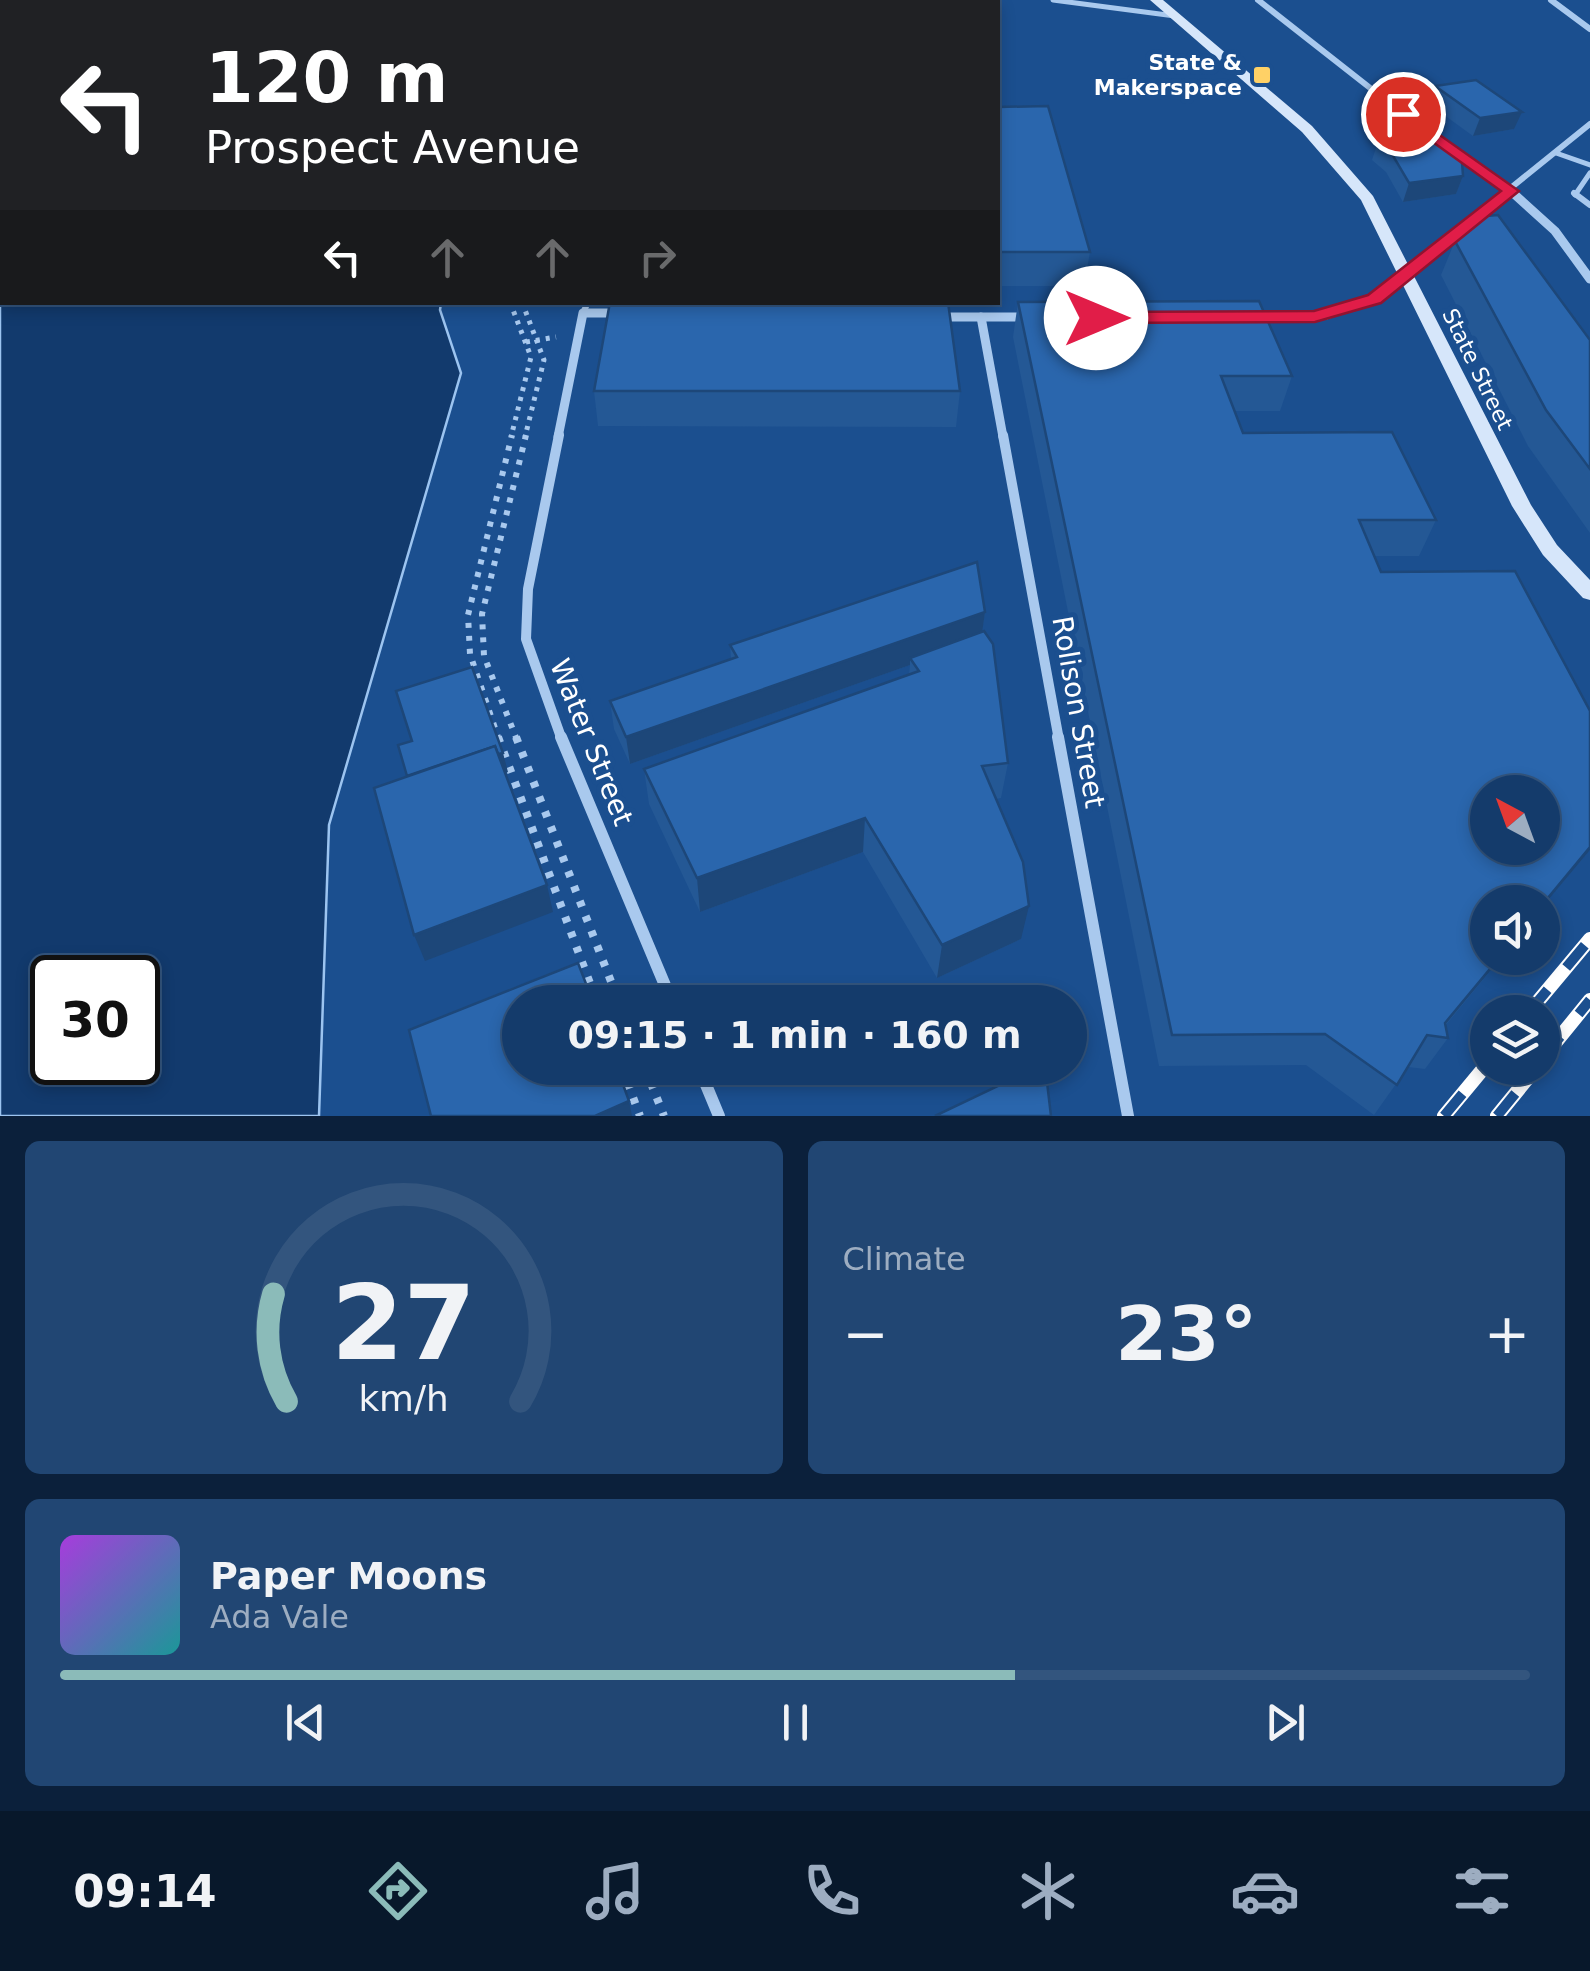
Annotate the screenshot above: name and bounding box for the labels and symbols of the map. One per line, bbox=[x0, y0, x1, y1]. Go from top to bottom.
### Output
place label: State & Makerspace bbox=[1094, 50, 1242, 100]
marker: State & Makerspace bbox=[1251, 64, 1273, 86]
pin bbox=[1361, 72, 1446, 157]
position arrow bbox=[1044, 266, 1148, 370]
street label: State Street bbox=[1437, 304, 1518, 434]
street label: Rolison Street bbox=[1045, 614, 1112, 811]
street label: Water Street bbox=[543, 654, 640, 830]
north arrow bbox=[1470, 775, 1560, 865]
speed limit sign: 30 bbox=[30, 955, 160, 1085]

